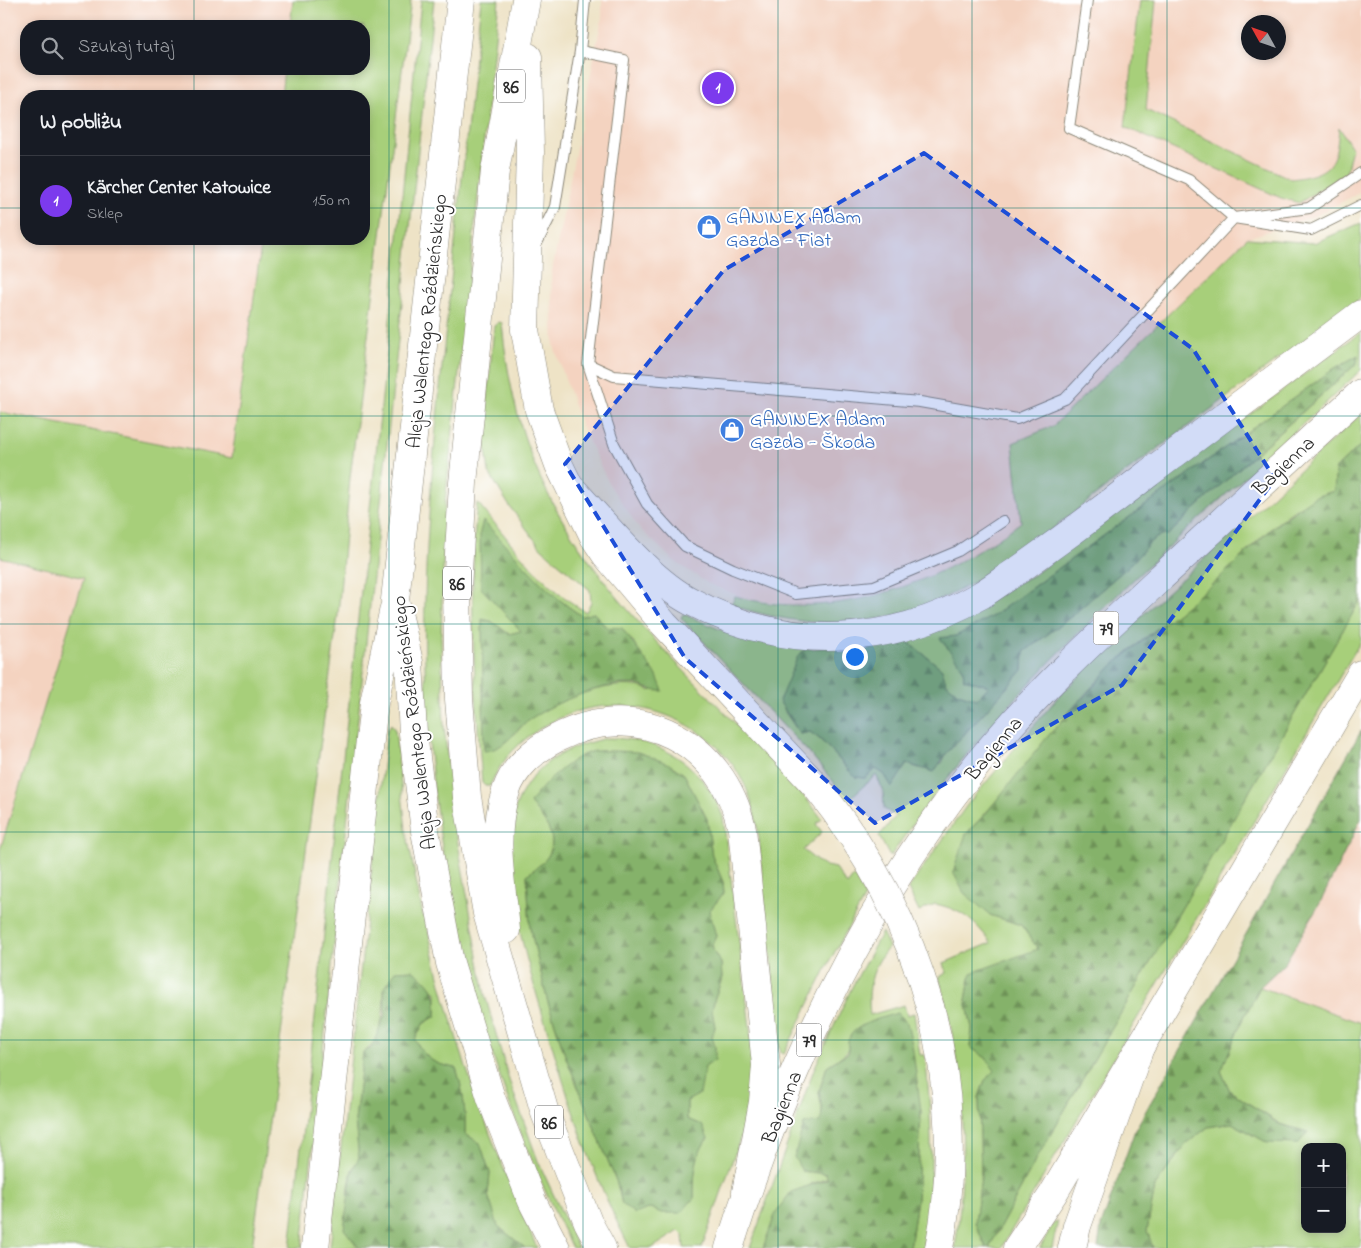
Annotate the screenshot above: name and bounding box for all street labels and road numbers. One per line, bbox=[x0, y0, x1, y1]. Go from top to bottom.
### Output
road number: 86 bbox=[497, 70, 525, 102]
street label: Aleja Walentego Roździeńskiego bbox=[401, 193, 457, 450]
street label: Bagienna bbox=[1246, 430, 1323, 505]
road number: 86 bbox=[443, 566, 471, 600]
street label: Aleja Walentego Roździeńskiego bbox=[386, 594, 446, 851]
road number: 79 bbox=[1094, 612, 1118, 644]
street label: Bagienna bbox=[959, 711, 1031, 790]
road number: 79 bbox=[796, 1024, 822, 1056]
street label: Bagienna bbox=[755, 1067, 812, 1150]
road number: 86 bbox=[535, 1106, 563, 1138]

